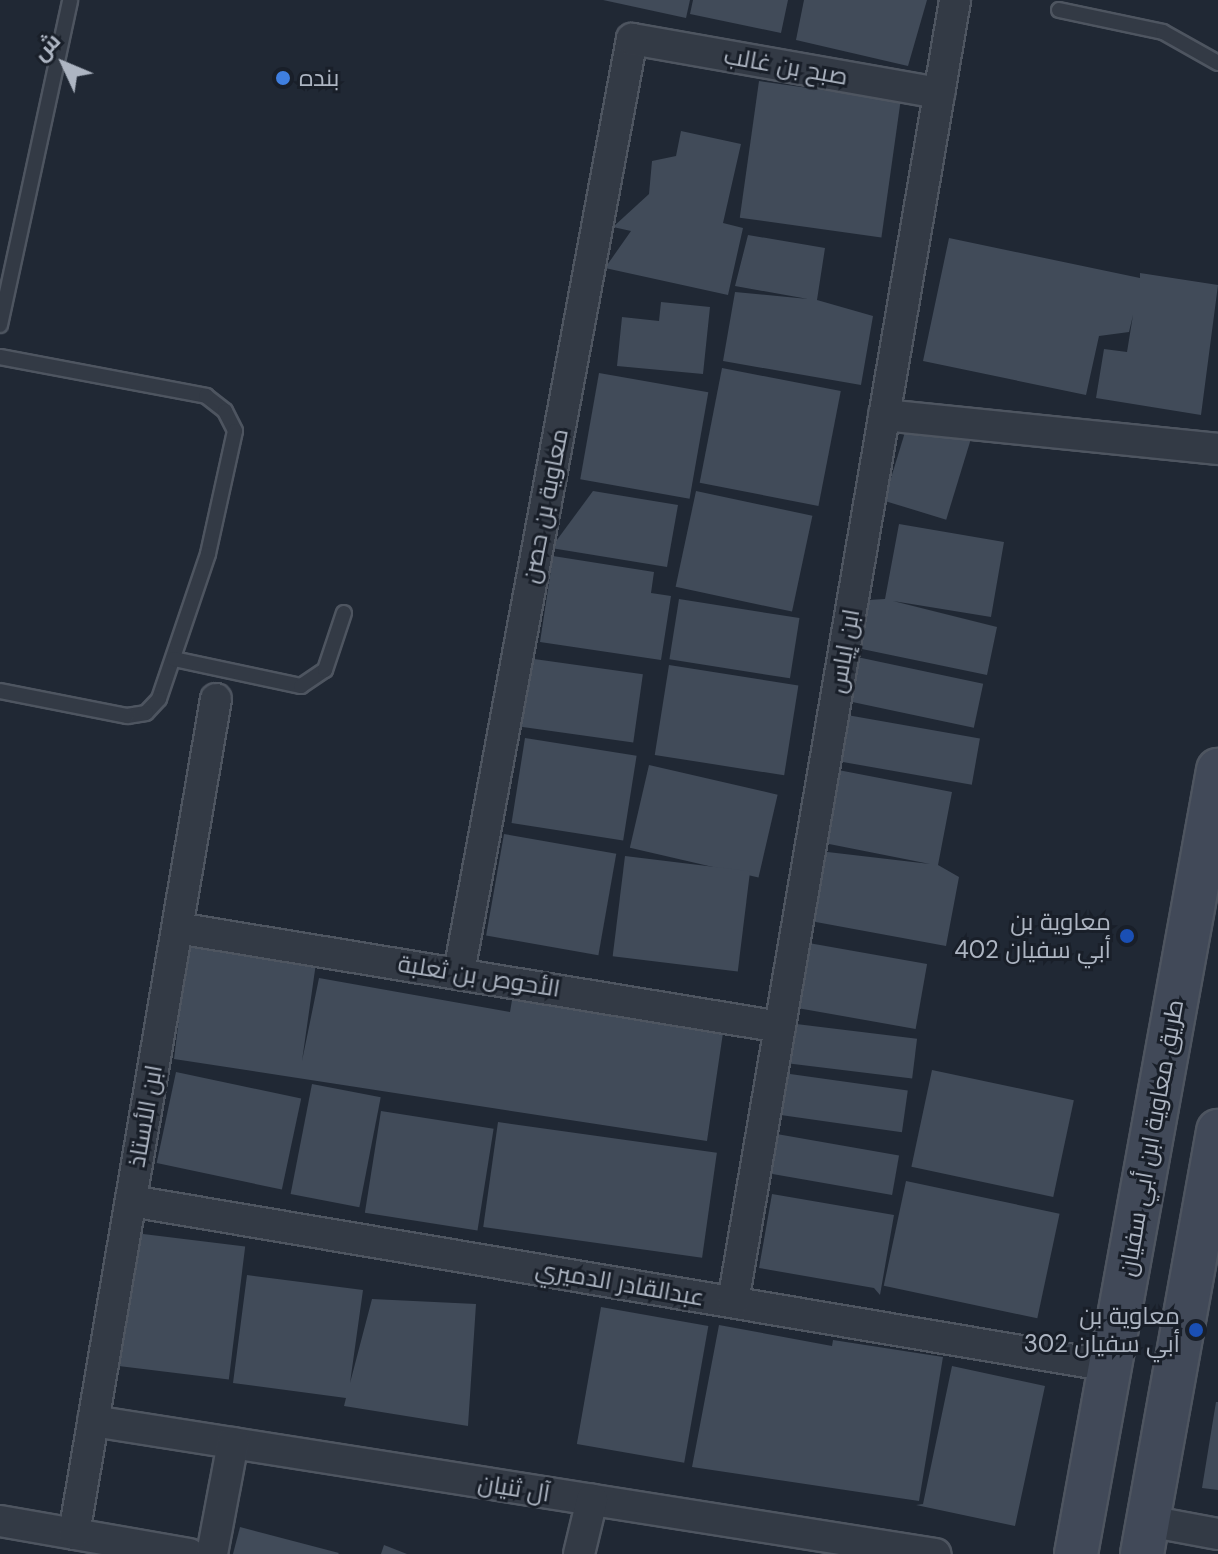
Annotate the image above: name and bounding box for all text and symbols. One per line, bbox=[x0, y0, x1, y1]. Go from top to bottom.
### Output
north arrow bbox=[24, 24, 104, 104]
text: ش bbox=[26, 27, 67, 67]
street label: صبح بن غالب bbox=[722, 41, 850, 91]
place label: بنده bbox=[299, 64, 339, 92]
marker: بنده bbox=[274, 69, 292, 87]
street label: معاوية بن حصن bbox=[516, 426, 574, 586]
street label: ابن إياس bbox=[822, 607, 866, 695]
place label: معاوية بن أبي سفيان 402 bbox=[954, 908, 1111, 964]
marker: معاوية بن أبي سفيان 402 bbox=[1118, 927, 1136, 945]
street label: الأحوص بن ثعلبة bbox=[396, 949, 562, 1003]
street label: طريق معاوية ابن أبي سفيان bbox=[1112, 997, 1190, 1279]
street label: ابن الأستاذ bbox=[122, 1063, 168, 1169]
street label: عبدالقادر الدميري bbox=[533, 1254, 707, 1312]
place label: معاوية بن أبي سفيان 302 bbox=[1024, 1302, 1180, 1358]
marker: معاوية بن أبي سفيان 302 bbox=[1187, 1321, 1205, 1339]
street label: آل ثنيان bbox=[476, 1468, 552, 1508]

